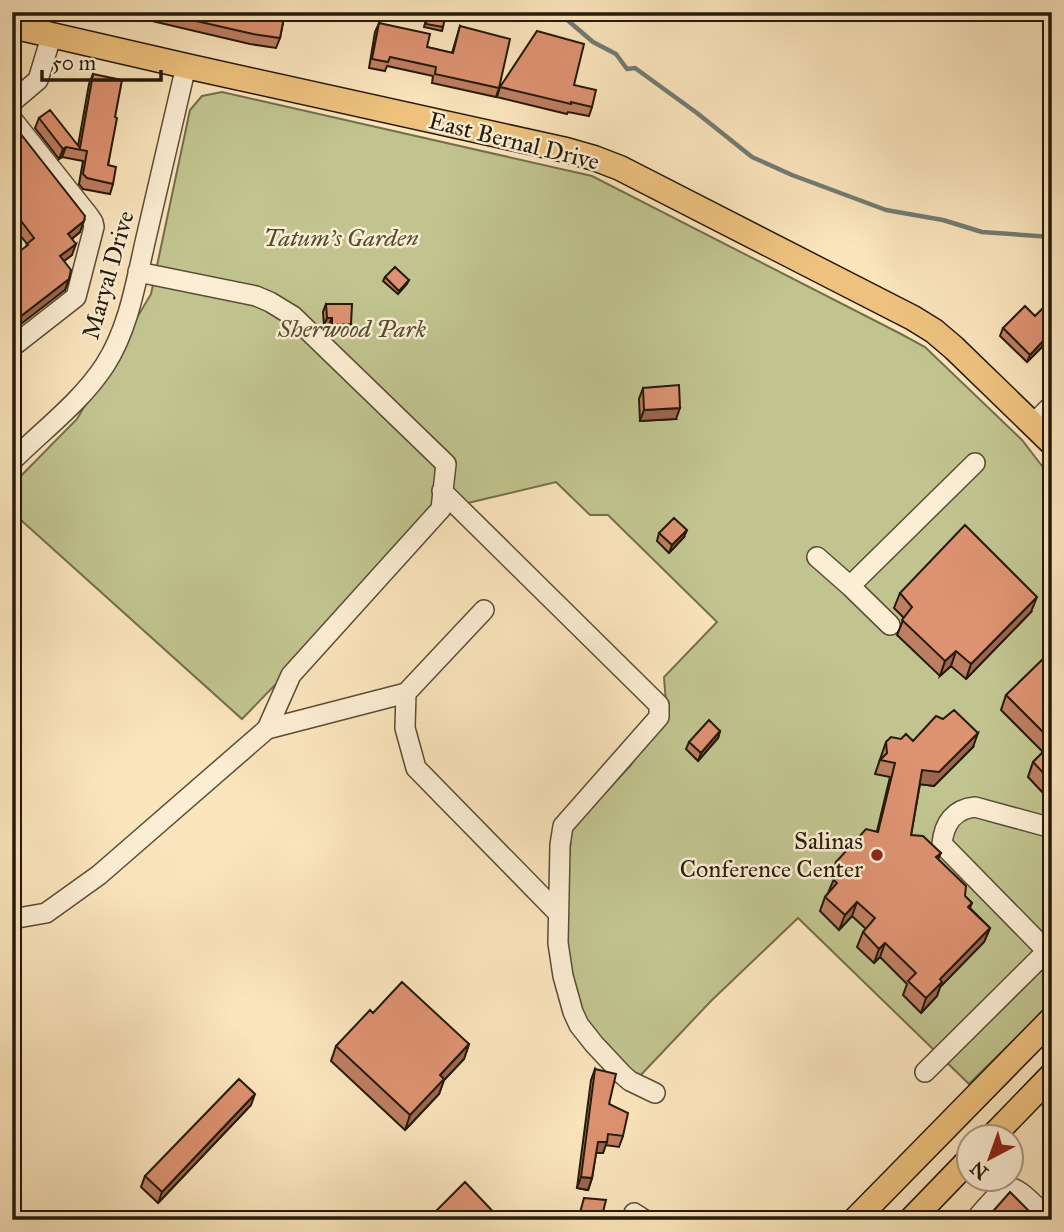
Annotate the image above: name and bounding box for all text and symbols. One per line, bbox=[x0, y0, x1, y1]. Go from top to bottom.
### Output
scale bar bbox=[42, 38, 161, 82]
text: 50 m bbox=[52, 50, 97, 76]
street label: East Bernal Drive bbox=[426, 105, 602, 177]
street label: Maryal Drive bbox=[75, 207, 141, 343]
park label: Tatum's Garden bbox=[263, 223, 419, 253]
park label: Sherwood Park bbox=[277, 314, 426, 344]
place label: Salinas Conference Center bbox=[680, 826, 863, 884]
marker: Salinas Conference Center bbox=[869, 847, 885, 863]
north arrow bbox=[956, 1124, 1026, 1194]
text: N bbox=[966, 1156, 993, 1184]

